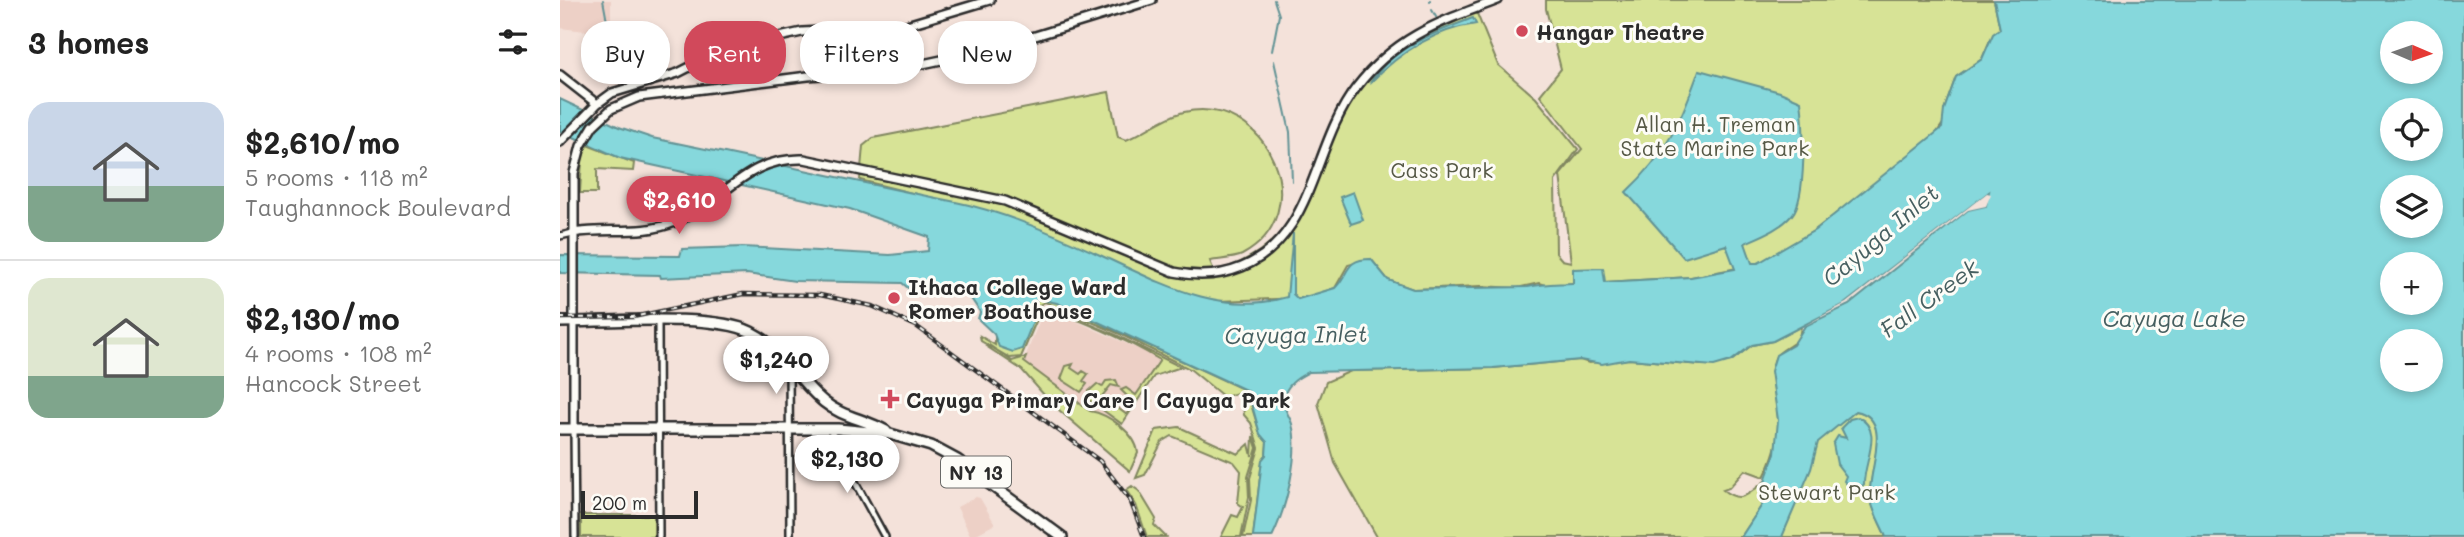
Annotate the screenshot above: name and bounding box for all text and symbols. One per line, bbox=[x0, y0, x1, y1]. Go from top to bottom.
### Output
place label: Hangar Theatre bbox=[1536, 18, 1705, 45]
chip: Buy bbox=[581, 21, 670, 84]
chip: Rent bbox=[684, 21, 786, 84]
chip: Filters bbox=[800, 21, 924, 84]
chip: New bbox=[938, 21, 1037, 84]
north arrow bbox=[2380, 21, 2443, 84]
map controls bbox=[2380, 21, 2443, 392]
text: 3 homes bbox=[28, 22, 149, 62]
icon: filters bbox=[494, 23, 532, 61]
marker: Hangar Theatre bbox=[1514, 23, 1530, 39]
button: locate bbox=[2380, 98, 2443, 161]
park label: Allan H. Treman State Marine Park bbox=[1621, 110, 1809, 161]
text: $2,610/mo bbox=[245, 122, 400, 162]
icon: home bbox=[84, 130, 168, 214]
park label: Cass Park bbox=[1391, 156, 1493, 183]
text: 5 rooms · 118 m² bbox=[245, 162, 428, 192]
button: layers bbox=[2380, 175, 2443, 238]
pin: $2,610 bbox=[622, 176, 736, 236]
water label: Cayuga Inlet bbox=[1815, 177, 1945, 293]
text: $2,610 bbox=[642, 184, 716, 214]
text: Taughannock Boulevard bbox=[245, 192, 511, 222]
water label: Fall Creek bbox=[1874, 252, 1985, 344]
button: + bbox=[2380, 252, 2443, 315]
place label: Ithaca College Ward Romer Boathouse bbox=[908, 273, 1126, 324]
marker: Ithaca College Ward Romer Boathouse bbox=[886, 290, 902, 306]
text: $2,130/mo bbox=[245, 298, 400, 338]
water label: Cayuga Lake bbox=[2102, 303, 2246, 333]
icon: home bbox=[84, 306, 168, 390]
water label: Cayuga Inlet bbox=[1224, 318, 1368, 350]
button: − bbox=[2380, 329, 2443, 392]
pin: $1,240 bbox=[719, 336, 833, 396]
text: 4 rooms · 108 m² bbox=[245, 338, 432, 368]
text: $1,240 bbox=[739, 344, 813, 374]
text: Hancock Street bbox=[245, 368, 422, 398]
place label: Cayuga Primary Care | Cayuga Park bbox=[906, 386, 1291, 414]
marker: Cayuga Primary Care | Cayuga Park bbox=[880, 389, 900, 409]
pin: $2,130 bbox=[790, 435, 904, 495]
text: $2,130 bbox=[811, 443, 883, 473]
road number: NY 13 bbox=[941, 457, 1011, 488]
park label: Stewart Park bbox=[1758, 478, 1896, 505]
scale bar bbox=[581, 488, 698, 520]
text: 200 m bbox=[592, 490, 647, 515]

